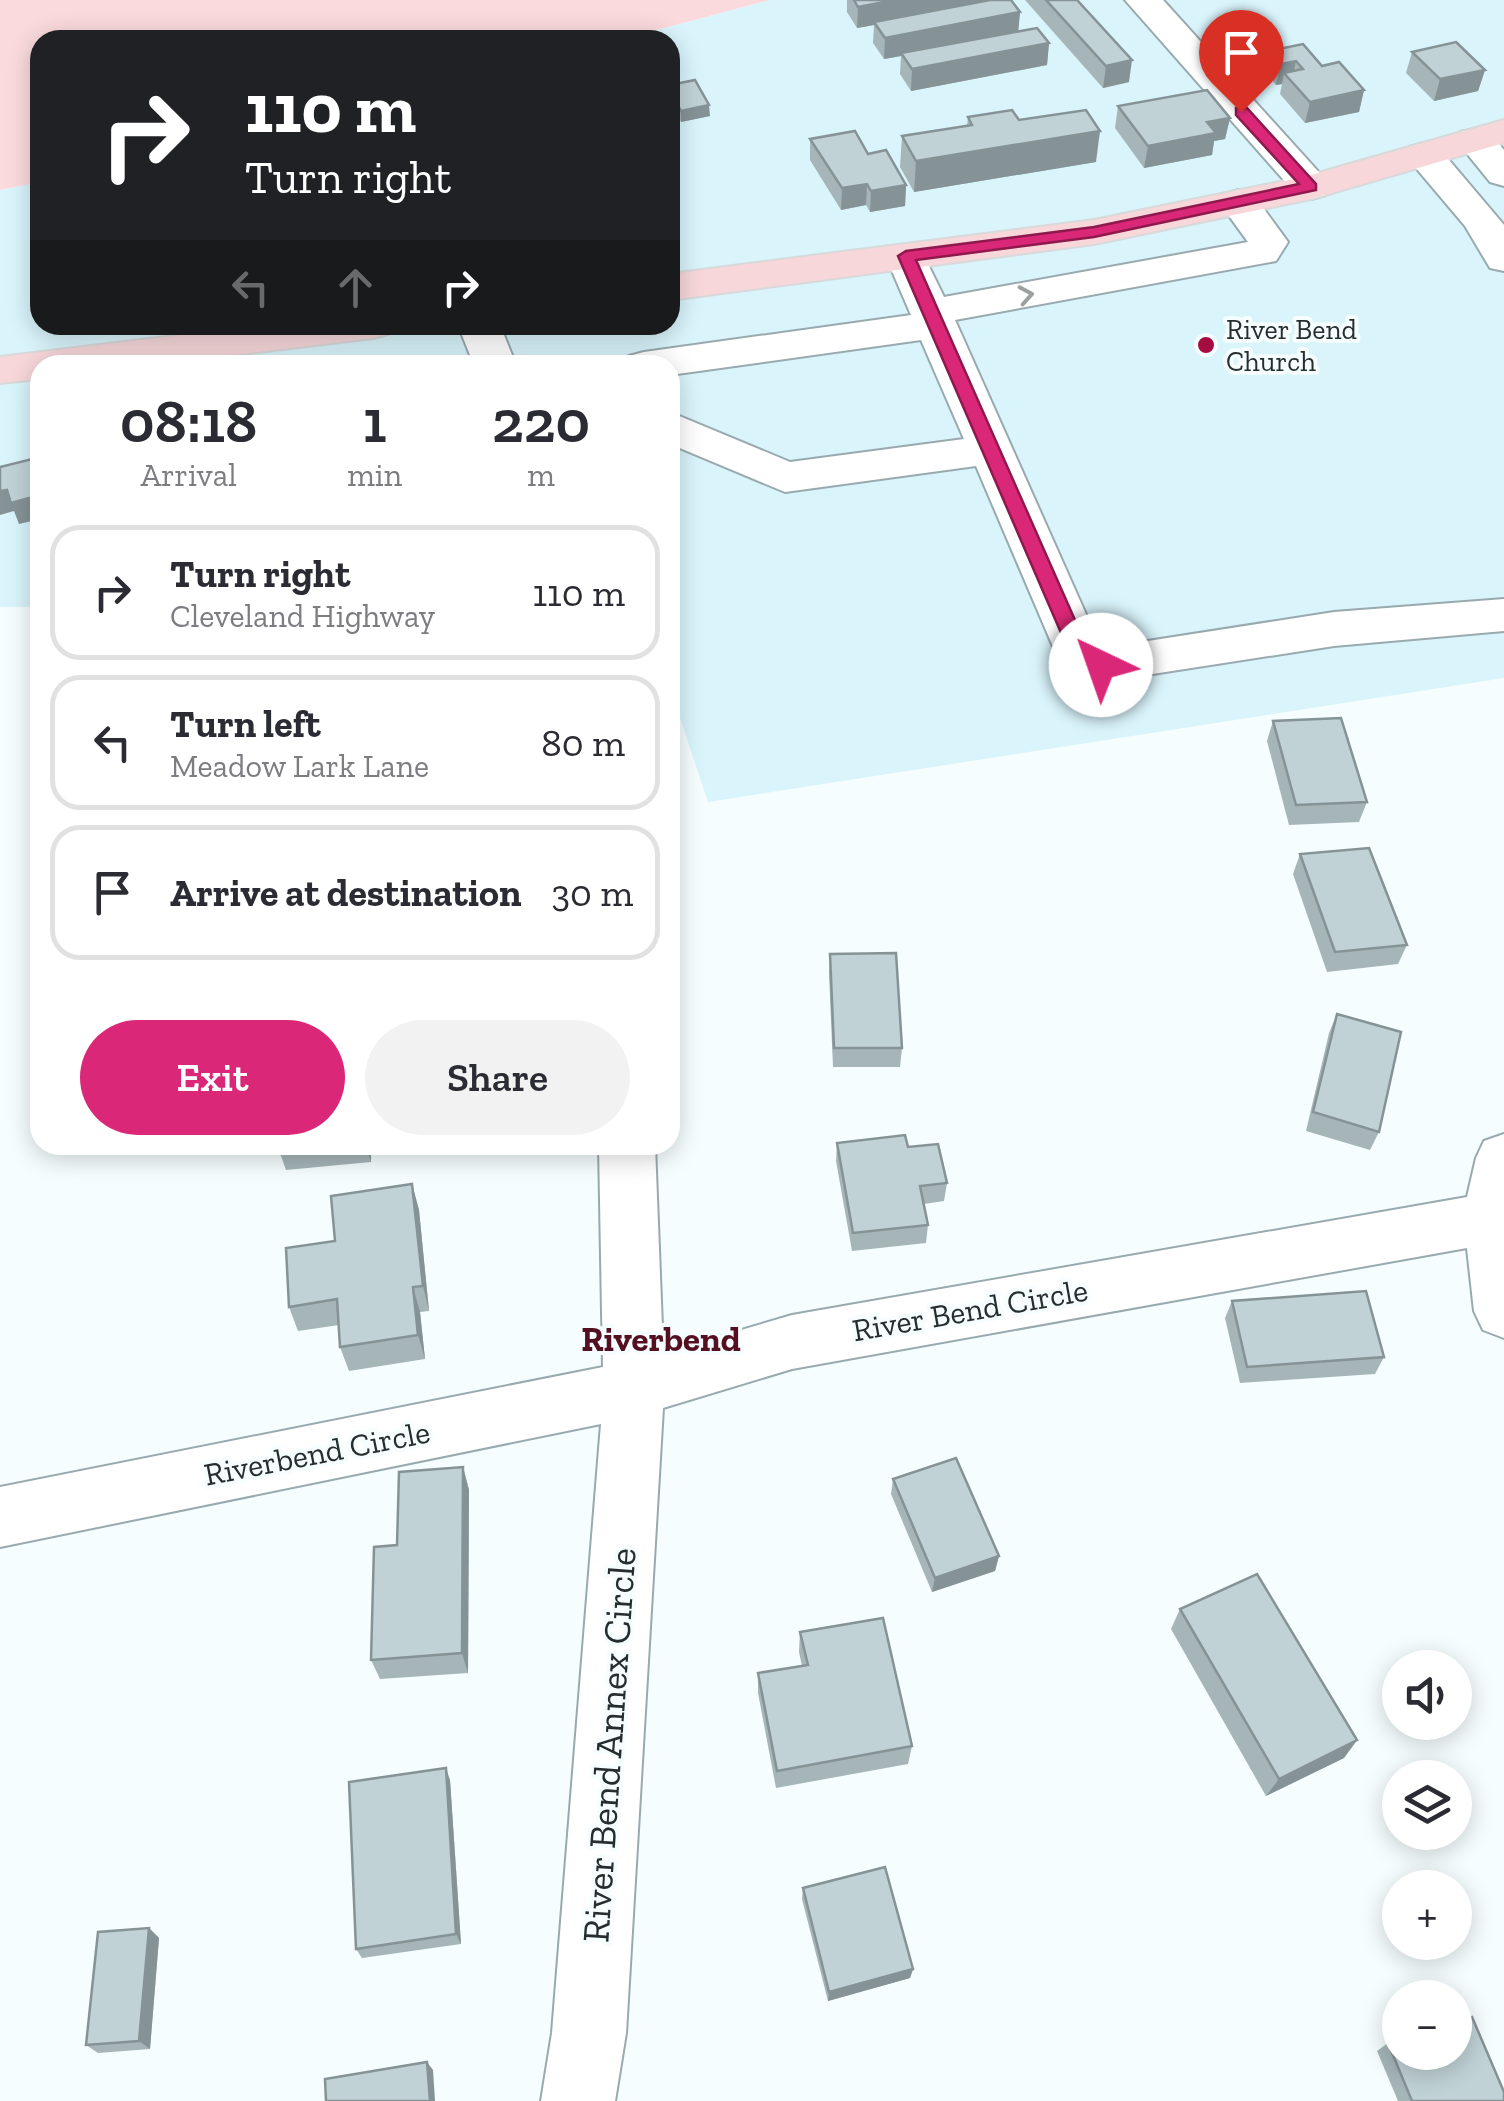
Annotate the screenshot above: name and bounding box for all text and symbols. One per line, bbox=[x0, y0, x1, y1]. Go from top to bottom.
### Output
pin bbox=[1199, 10, 1284, 113]
icon: arrive bbox=[1214, 25, 1269, 80]
text: 110 m bbox=[245, 66, 416, 150]
icon: right bbox=[80, 70, 210, 200]
text: Turn right bbox=[245, 151, 451, 205]
icon: left bbox=[223, 260, 278, 315]
icon: ahead bbox=[328, 260, 383, 315]
icon: right bbox=[433, 260, 488, 315]
one-way arrow bbox=[1018, 285, 1035, 306]
place label: River Bend Church bbox=[1226, 313, 1357, 378]
marker: River Bend Church bbox=[1195, 334, 1217, 356]
text: 08:18 bbox=[120, 385, 257, 457]
text: 1 bbox=[363, 385, 387, 457]
text: 220 bbox=[492, 385, 590, 457]
text: Arrival bbox=[140, 456, 237, 494]
text: min bbox=[347, 456, 402, 494]
text: m bbox=[527, 456, 555, 494]
text: Turn right bbox=[170, 551, 350, 597]
icon: right bbox=[85, 565, 140, 620]
text: 110 m bbox=[532, 570, 625, 616]
text: Cleveland Highway bbox=[170, 597, 435, 635]
position arrow bbox=[1049, 613, 1153, 717]
text: Turn left bbox=[170, 701, 321, 747]
icon: left bbox=[85, 715, 140, 770]
text: 80 m bbox=[541, 720, 625, 766]
text: Meadow Lark Lane bbox=[170, 747, 429, 785]
icon: arrive bbox=[85, 865, 140, 920]
text: Arrive at destination bbox=[170, 870, 521, 916]
text: 30 m bbox=[551, 870, 633, 916]
button: Exit bbox=[80, 1020, 345, 1135]
button: Share bbox=[365, 1020, 630, 1135]
street label: River Bend Circle bbox=[849, 1271, 1091, 1349]
district label: Riverbend bbox=[581, 1318, 741, 1360]
street label: Riverbend Circle bbox=[201, 1412, 433, 1494]
street label: River Bend Annex Circle bbox=[572, 1546, 646, 1944]
map controls bbox=[1382, 1650, 1472, 2070]
button: sound bbox=[1382, 1650, 1472, 1740]
button: layers bbox=[1382, 1760, 1472, 1850]
button: + bbox=[1382, 1870, 1472, 1960]
button: − bbox=[1382, 1980, 1472, 2070]

